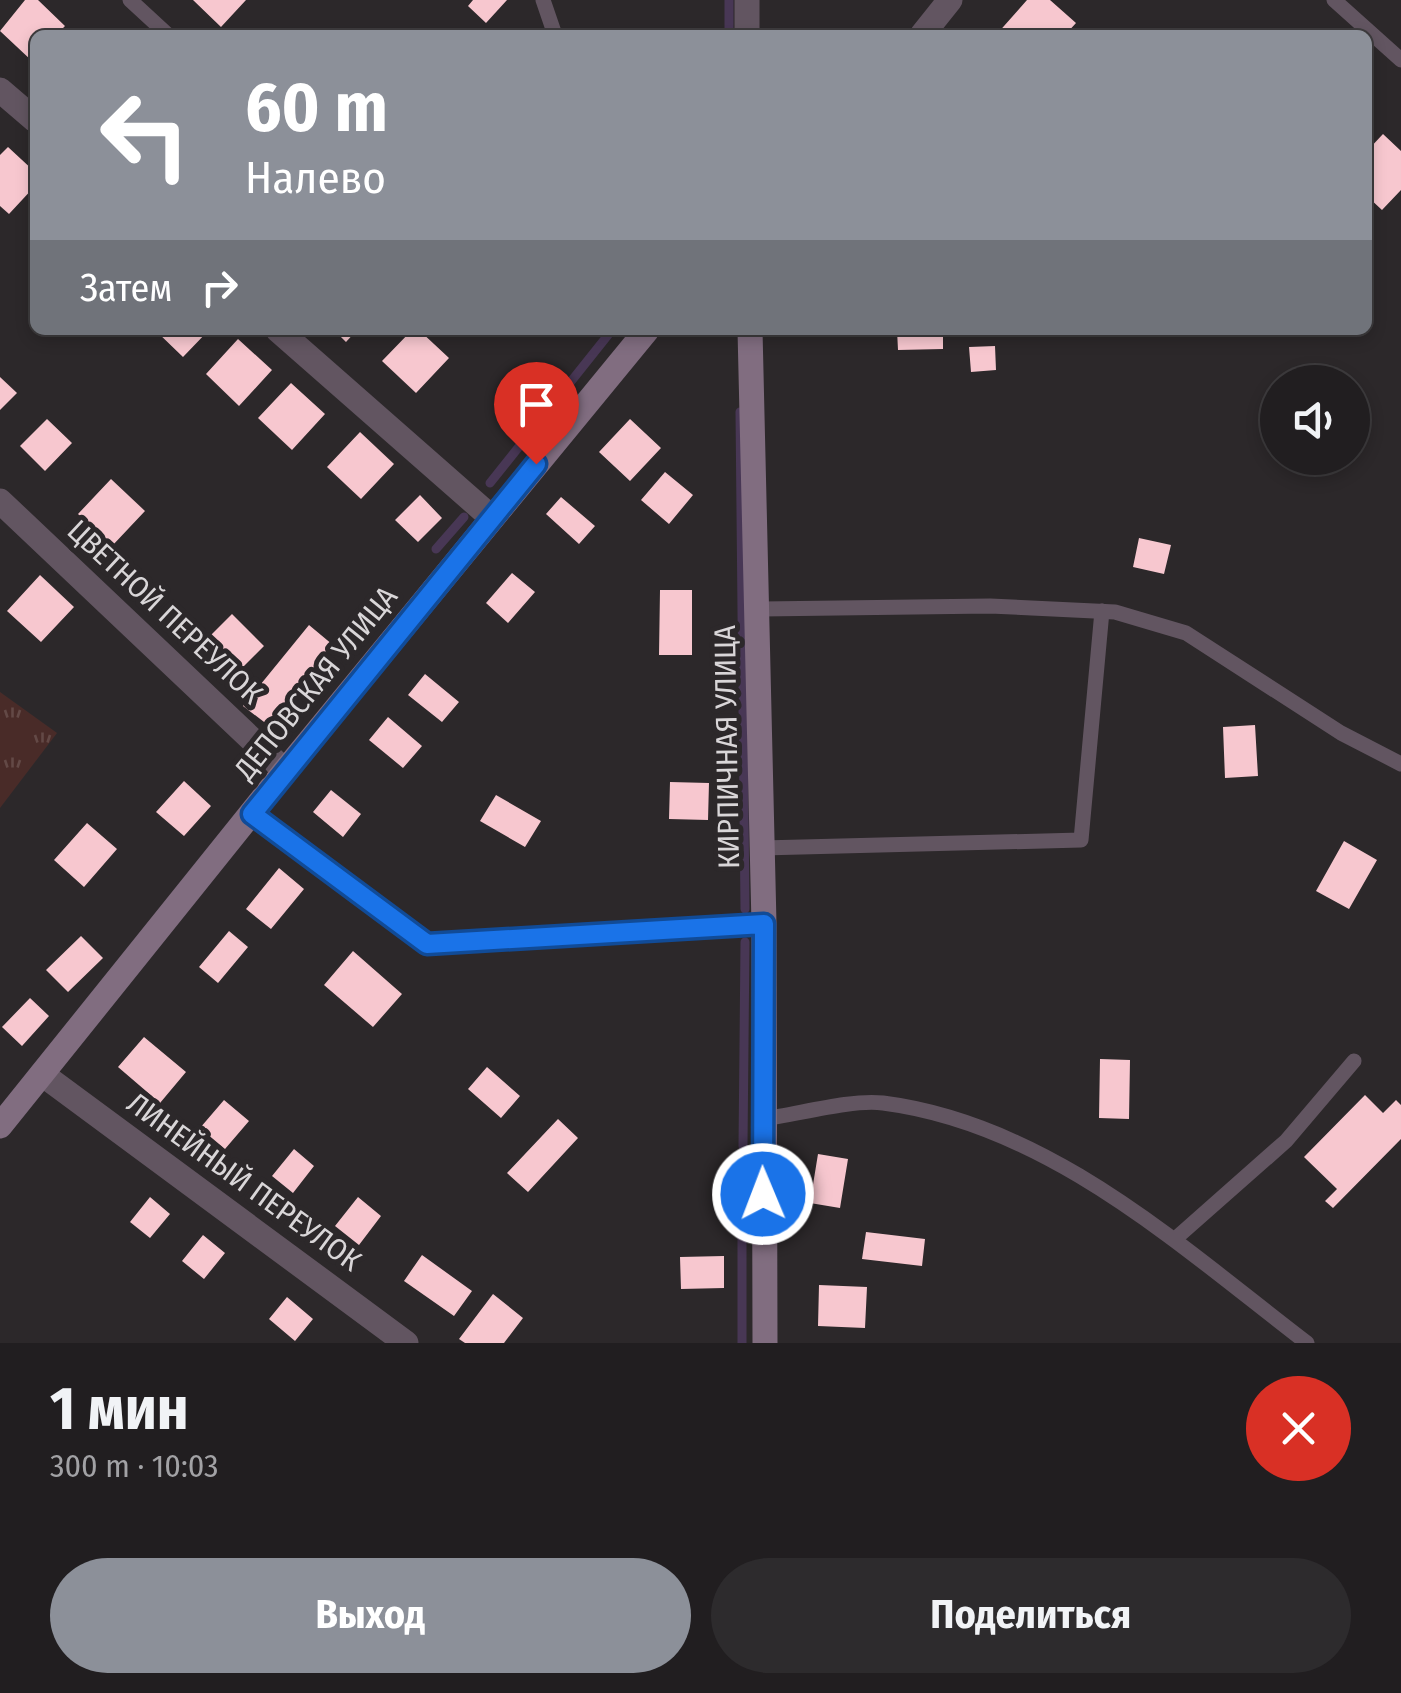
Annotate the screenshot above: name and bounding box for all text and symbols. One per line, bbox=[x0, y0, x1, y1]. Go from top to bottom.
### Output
text: 60 m bbox=[245, 66, 388, 150]
icon: left bbox=[80, 70, 210, 200]
text: Налево bbox=[245, 151, 386, 205]
icon: right bbox=[192, 260, 247, 315]
text: Затем bbox=[80, 265, 172, 311]
pin bbox=[494, 362, 579, 465]
map controls bbox=[1260, 365, 1370, 475]
button: sound bbox=[1260, 365, 1370, 475]
icon: arrive bbox=[509, 377, 564, 432]
street label: ЦВЕТНОЙ ПЕРЕУЛОК bbox=[60, 513, 270, 711]
street label: ДЕПОВСКАЯ УЛИЦА bbox=[226, 579, 405, 788]
street label: КИРПИЧНАЯ УЛИЦА bbox=[707, 625, 747, 869]
street label: ЛИНЕЙНЫЙ ПЕРЕУЛОК bbox=[120, 1085, 368, 1279]
position arrow bbox=[711, 1142, 815, 1246]
text: 1 мин bbox=[50, 1373, 189, 1445]
button: close bbox=[1246, 1376, 1351, 1481]
text: 300 m · 10:03 bbox=[50, 1447, 218, 1485]
button: Выход bbox=[50, 1558, 691, 1673]
button: Поделиться bbox=[711, 1558, 1351, 1673]

